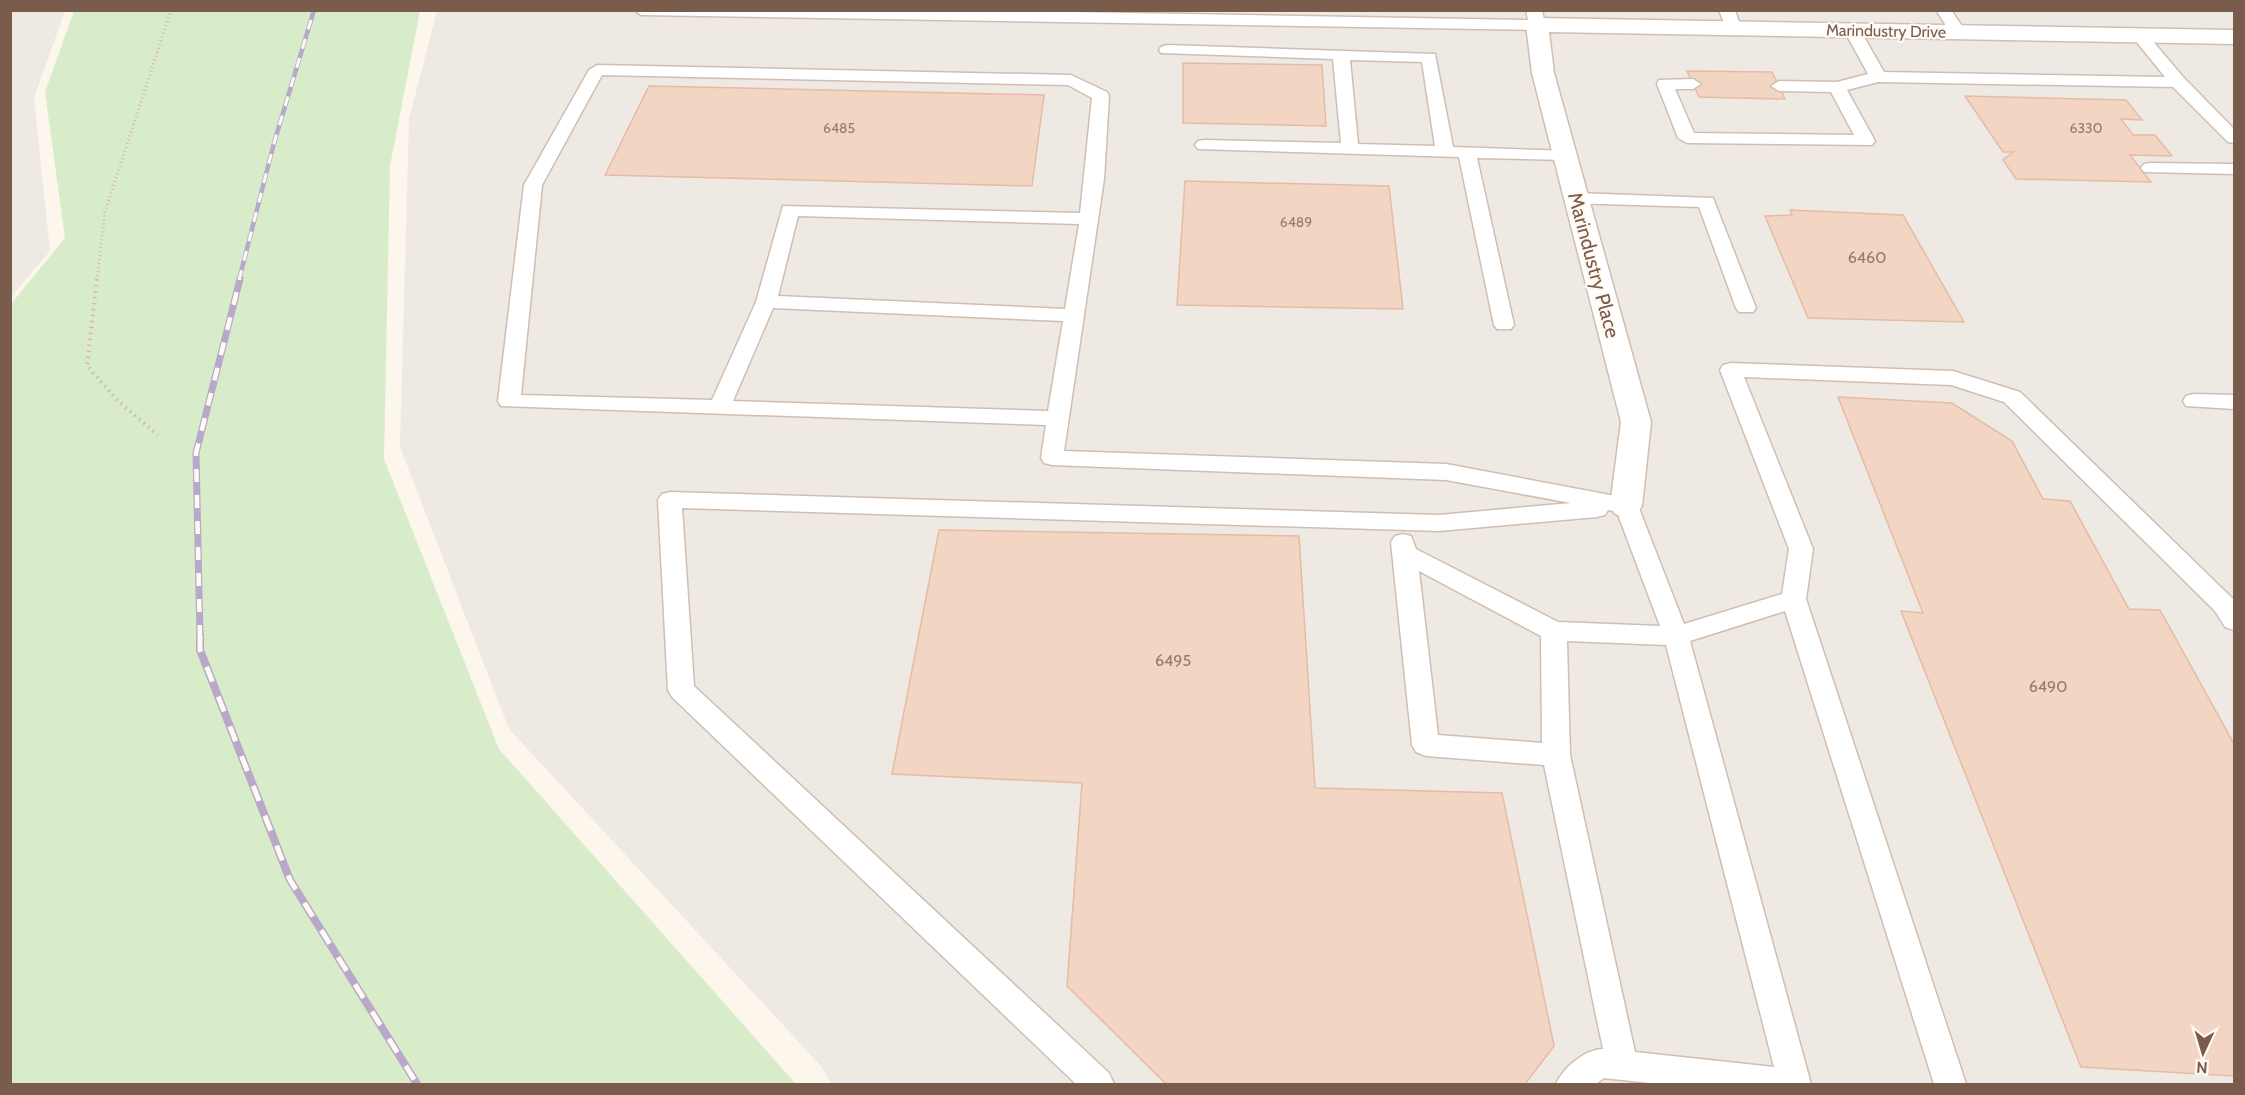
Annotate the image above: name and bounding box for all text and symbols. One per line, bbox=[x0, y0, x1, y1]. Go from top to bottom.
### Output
street label: Marindustry Drive bbox=[1826, 20, 1946, 42]
house number: 6485 bbox=[823, 119, 855, 137]
house number: 6330 bbox=[2070, 119, 2103, 137]
street label: Marindustry Place bbox=[1563, 190, 1625, 340]
house number: 6489 bbox=[1280, 213, 1312, 231]
house number: 6460 bbox=[1848, 248, 1886, 267]
house number: 6495 bbox=[1155, 651, 1191, 670]
house number: 6490 bbox=[2029, 677, 2067, 696]
north arrow bbox=[2173, 1023, 2233, 1083]
text: N bbox=[2196, 1058, 2208, 1077]

